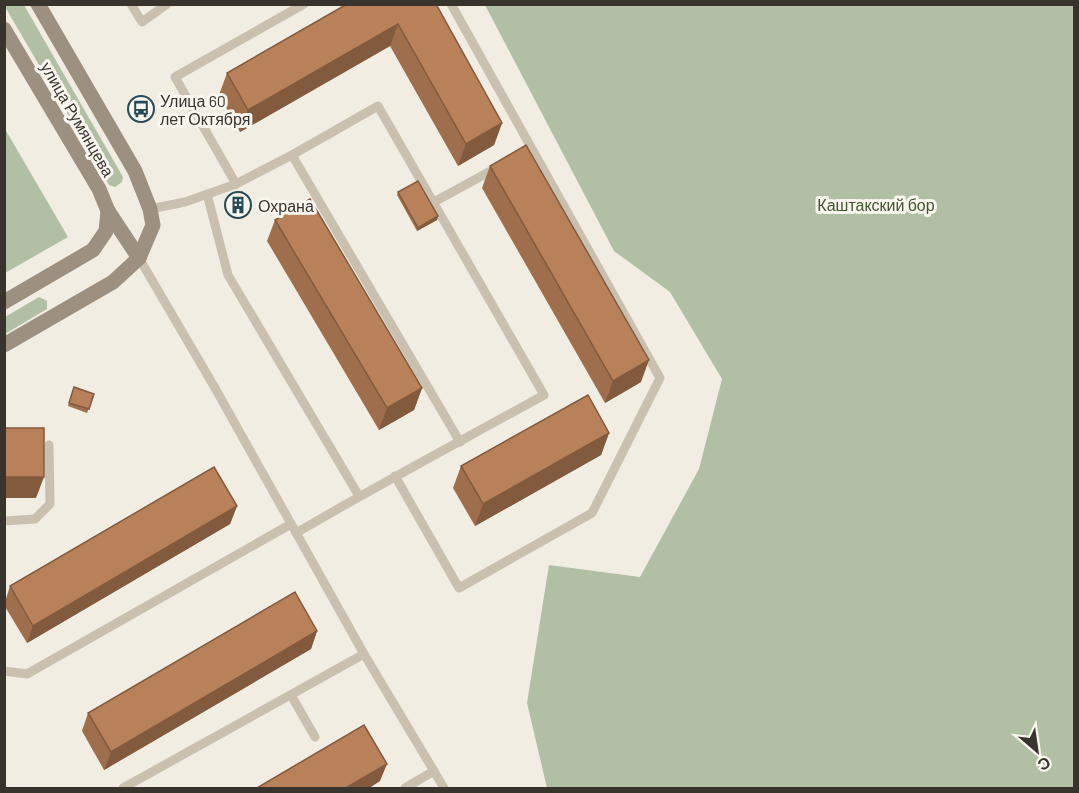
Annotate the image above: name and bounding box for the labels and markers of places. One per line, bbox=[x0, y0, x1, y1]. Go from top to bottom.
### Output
place label: Улица 60 лет Октября bbox=[160, 91, 250, 128]
bus stop icon: Улица 60 лет Октября bbox=[126, 94, 156, 124]
building icon: Охрана bbox=[223, 190, 253, 220]
place label: Охрана bbox=[258, 196, 314, 215]

